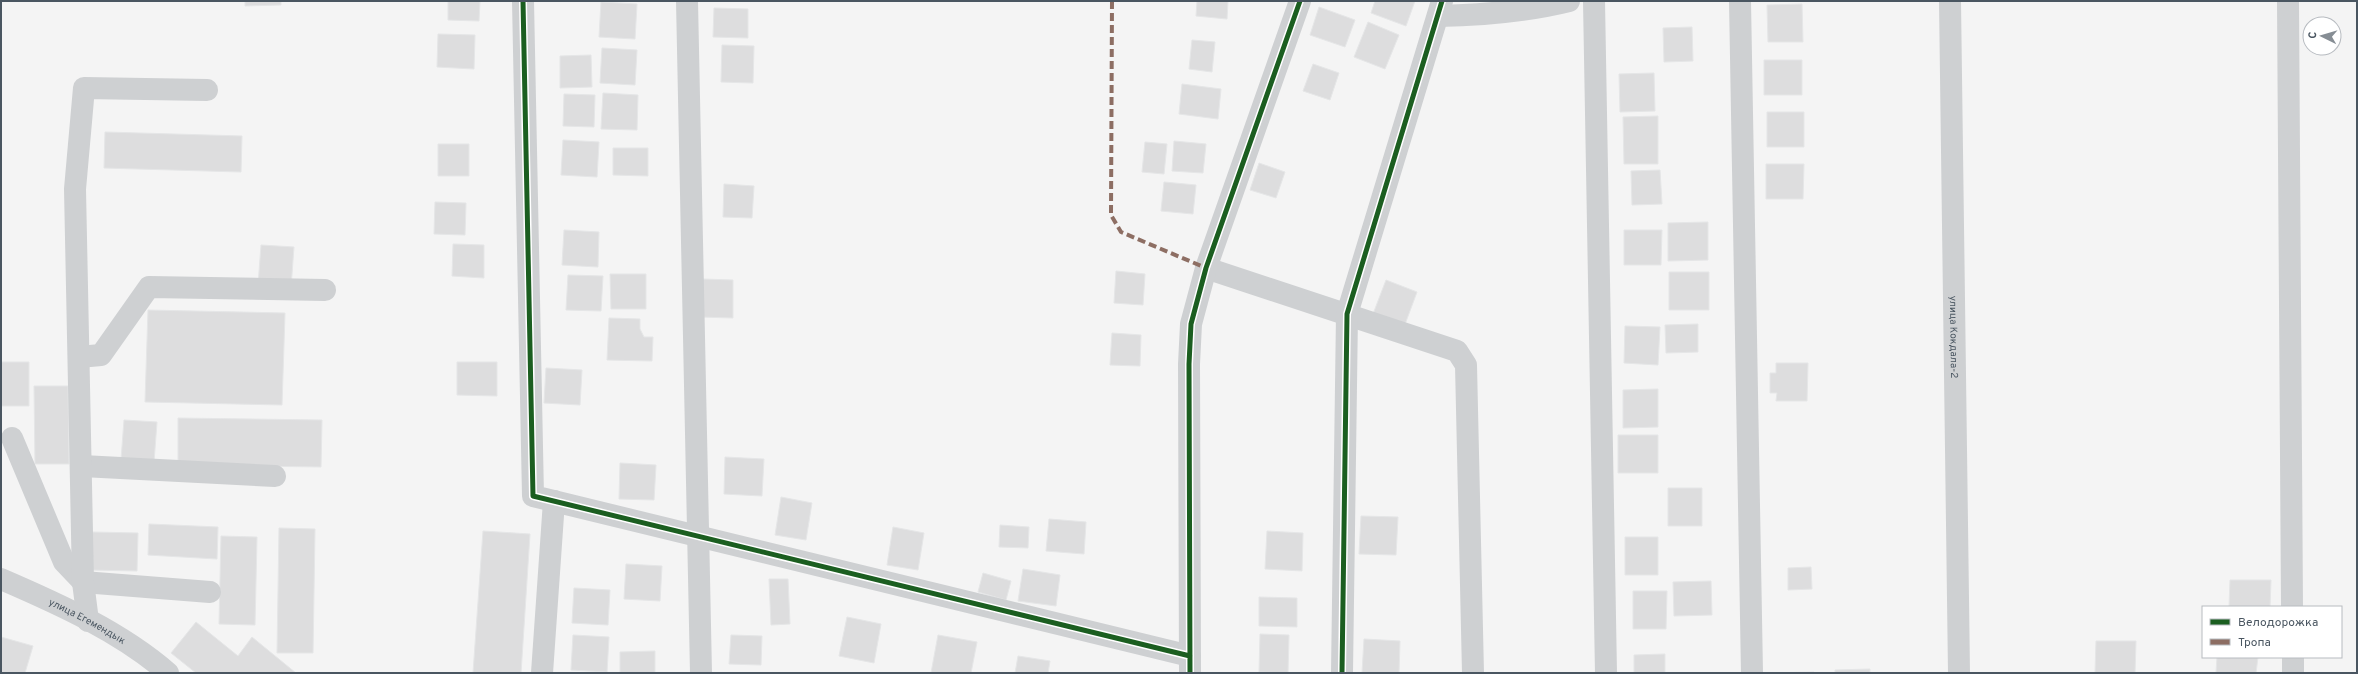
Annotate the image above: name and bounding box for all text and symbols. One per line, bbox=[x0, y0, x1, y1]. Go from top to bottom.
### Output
north arrow bbox=[2302, 16, 2342, 56]
text: С bbox=[2306, 31, 2320, 39]
street label: улица Кокдала-2 bbox=[1946, 296, 1960, 378]
street label: улица Егемендык bbox=[46, 596, 128, 648]
legend bbox=[2202, 606, 2342, 658]
text: Велодорожка bbox=[2238, 615, 2318, 631]
text: Тропа bbox=[2238, 635, 2271, 651]

